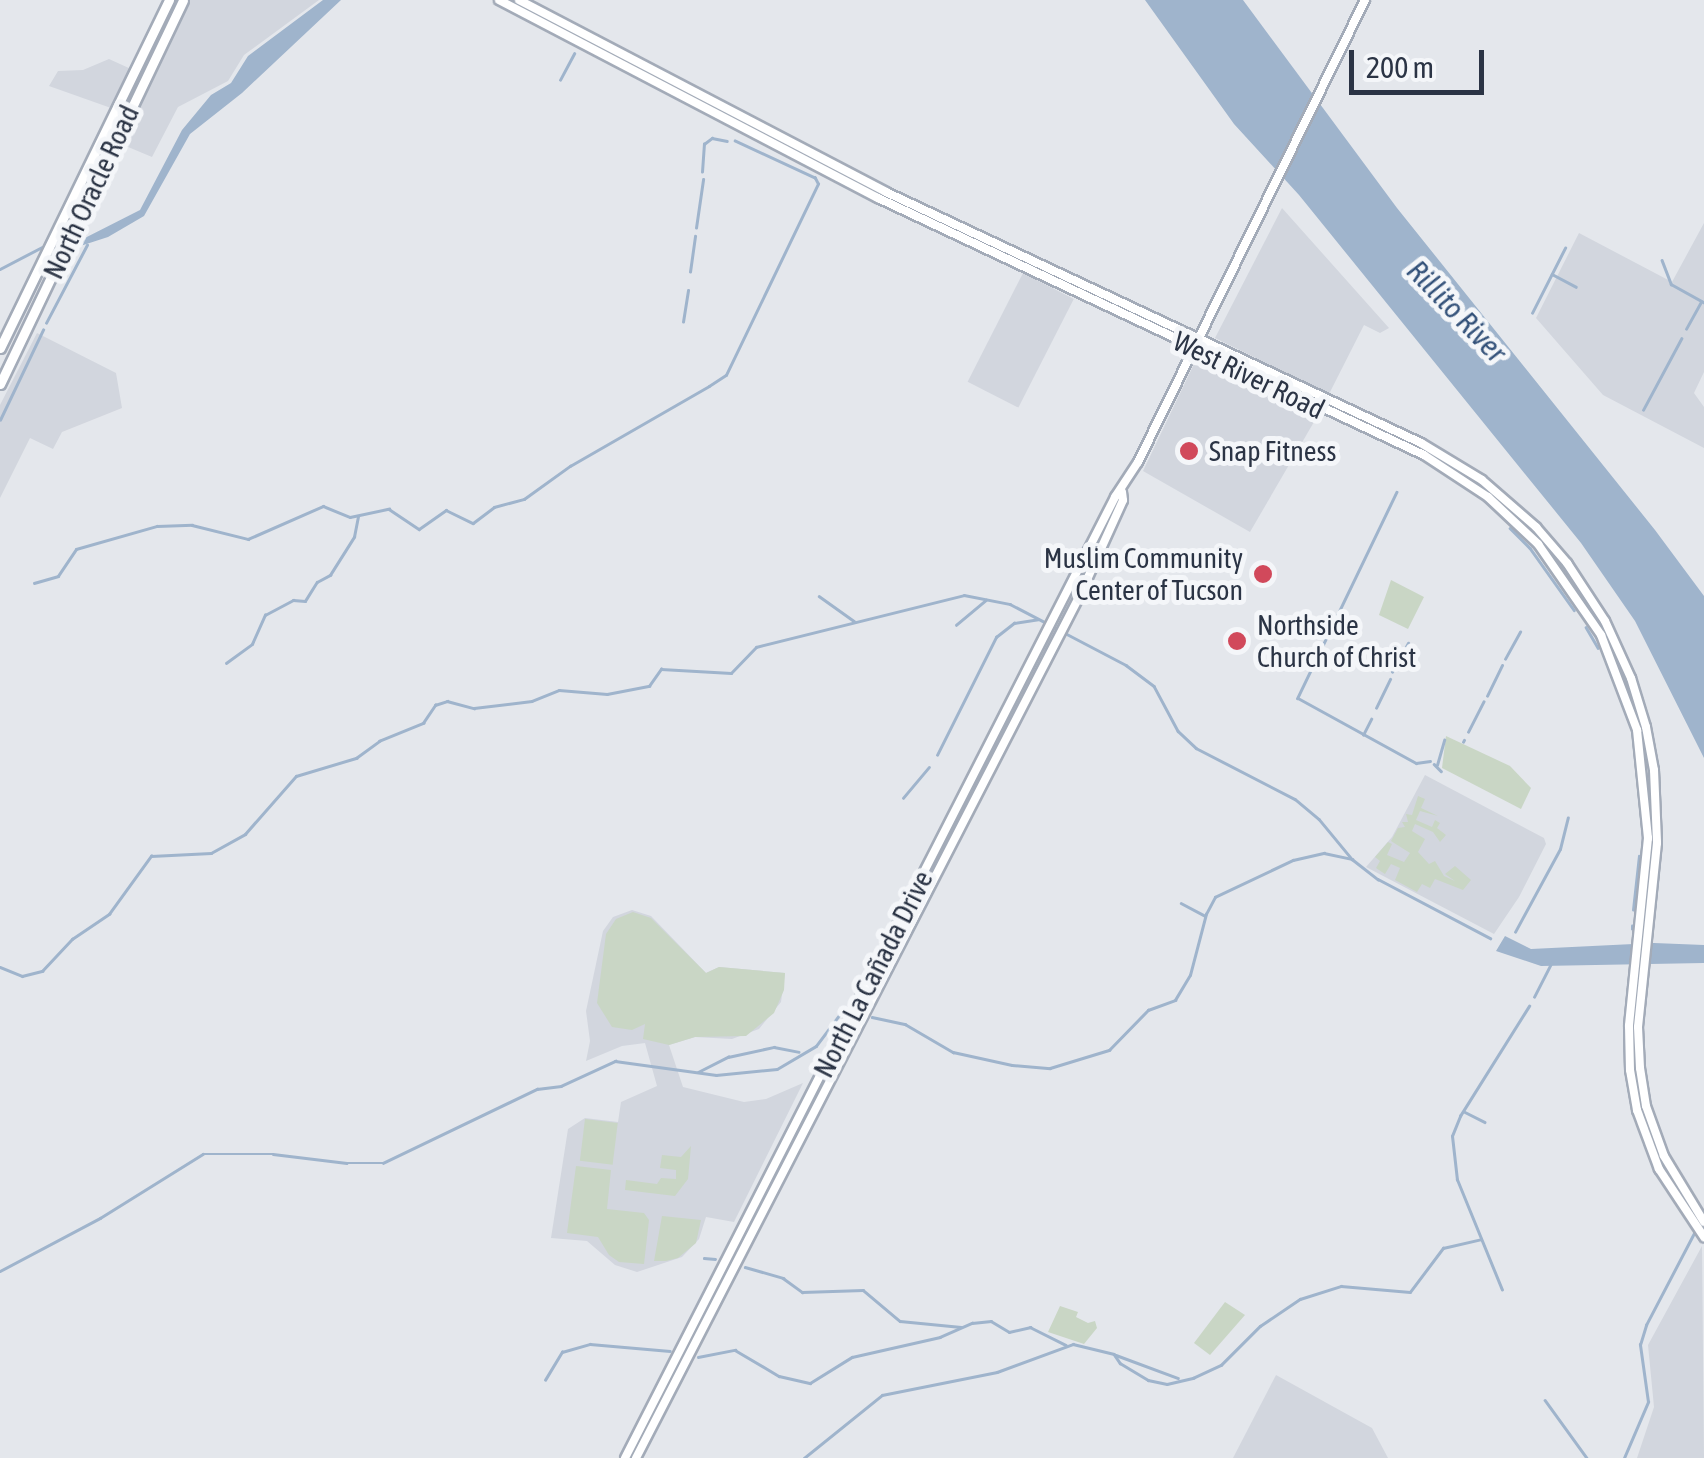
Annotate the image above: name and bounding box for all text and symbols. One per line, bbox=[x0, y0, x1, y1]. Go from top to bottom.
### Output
scale bar bbox=[1354, 30, 1489, 92]
text: 200 m bbox=[1366, 50, 1434, 84]
street label: North Oracle Road bbox=[36, 100, 146, 284]
water label: Rillito River bbox=[1400, 253, 1514, 369]
street label: West River Road bbox=[1168, 324, 1330, 426]
place label: Snap Fitness bbox=[1209, 434, 1336, 468]
marker: Snap Fitness bbox=[1178, 440, 1200, 462]
place label: Muslim Community Center of Tucson bbox=[1044, 541, 1243, 607]
marker: Muslim Community Center of Tucson bbox=[1252, 563, 1274, 585]
place label: Northside Church of Christ bbox=[1257, 608, 1416, 674]
marker: Northside Church of Christ bbox=[1226, 630, 1248, 652]
street label: North La Cañada Drive bbox=[806, 865, 940, 1083]

